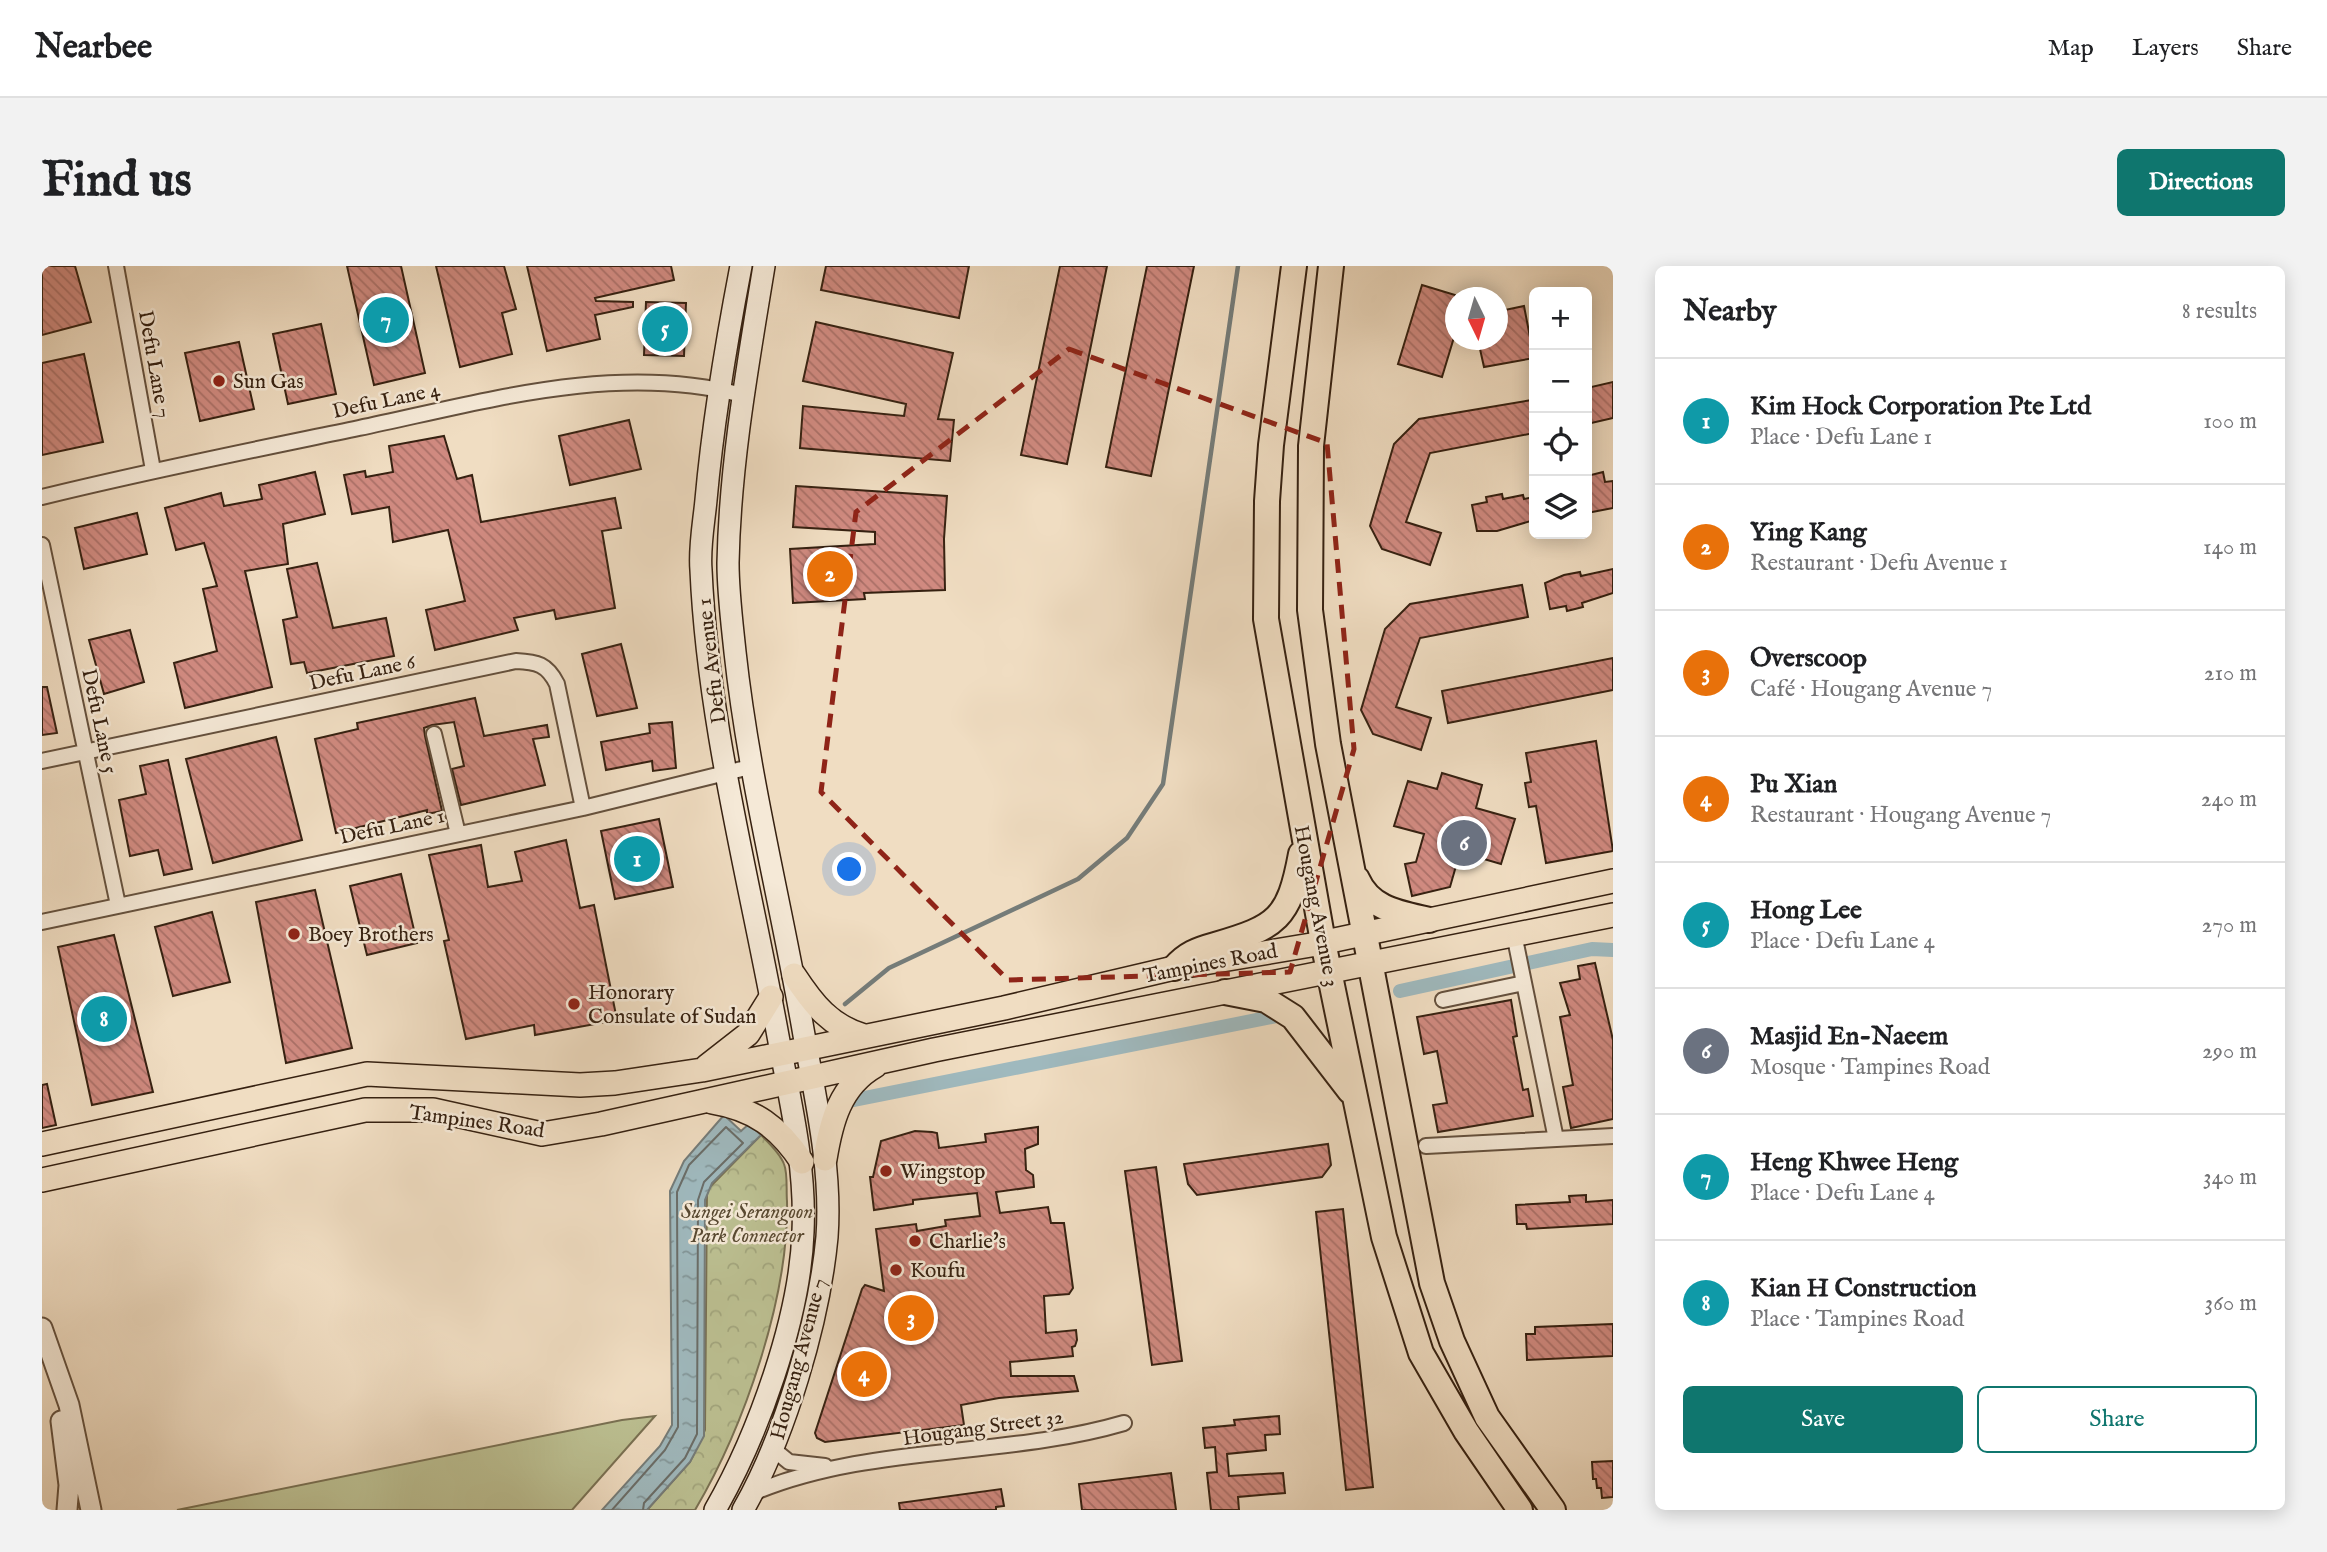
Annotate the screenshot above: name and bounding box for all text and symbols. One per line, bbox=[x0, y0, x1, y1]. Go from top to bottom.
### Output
text: Nearbee bbox=[35, 27, 152, 69]
text: Map bbox=[2048, 33, 2094, 64]
text: Layers bbox=[2132, 33, 2199, 64]
text: Share bbox=[2237, 33, 2292, 64]
button: Directions bbox=[2117, 149, 2285, 216]
text: Find us bbox=[42, 151, 192, 213]
north arrow bbox=[1445, 287, 1508, 350]
map controls bbox=[1529, 287, 1592, 539]
button: + bbox=[1529, 287, 1592, 350]
text: Nearby bbox=[1683, 293, 1776, 331]
pin: 7 bbox=[363, 294, 409, 346]
text: 8 results bbox=[2182, 297, 2257, 326]
pin: 5 bbox=[642, 303, 688, 355]
street label: Defu Lane 7 bbox=[131, 308, 176, 420]
button: − bbox=[1529, 350, 1592, 413]
place label: Sun Gas bbox=[233, 369, 304, 396]
marker: Sun Gas bbox=[211, 373, 227, 389]
street label: Defu Lane 4 bbox=[330, 377, 443, 426]
text: Kim Hock Corporation Pte Ltd bbox=[1750, 390, 2091, 423]
text: 1 bbox=[1702, 407, 1710, 436]
text: 100 m bbox=[2203, 407, 2257, 436]
button: locate bbox=[1529, 413, 1592, 476]
text: Place · Defu Lane 1 bbox=[1750, 423, 1932, 452]
button: layers bbox=[1529, 476, 1592, 539]
text: Ying Kang bbox=[1750, 516, 1867, 549]
text: 2 bbox=[1701, 533, 1711, 562]
text: 140 m bbox=[2203, 533, 2257, 562]
pin: 2 bbox=[807, 548, 853, 600]
text: Restaurant · Defu Avenue 1 bbox=[1750, 549, 2008, 578]
street label: Defu Avenue 1 bbox=[691, 597, 734, 725]
text: Overscoop bbox=[1750, 642, 1867, 675]
street label: Defu Lane 6 bbox=[307, 649, 419, 698]
text: 3 bbox=[1702, 659, 1710, 688]
text: 210 m bbox=[2204, 659, 2257, 688]
street label: Defu Lane 5 bbox=[74, 666, 123, 777]
text: Café · Hougang Avenue 7 bbox=[1750, 675, 1992, 704]
text: Pu Xian bbox=[1750, 768, 1837, 801]
text: 4 bbox=[1700, 785, 1712, 814]
text: 240 m bbox=[2201, 785, 2257, 814]
text: Restaurant · Hougang Avenue 7 bbox=[1750, 801, 2051, 830]
street label: Defu Lane 1 bbox=[337, 803, 447, 852]
pin: 6 bbox=[1441, 817, 1487, 869]
street label: Hougang Avenue 3 bbox=[1287, 823, 1344, 989]
pin: 1 bbox=[614, 833, 660, 885]
your location bbox=[832, 852, 866, 886]
text: Hong Lee bbox=[1750, 894, 1862, 927]
text: 5 bbox=[1702, 911, 1710, 940]
text: 270 m bbox=[2202, 911, 2257, 940]
place label: Boey Brothers bbox=[308, 922, 434, 949]
marker: Boey Brothers bbox=[286, 926, 302, 942]
text: Place · Defu Lane 4 bbox=[1750, 927, 1935, 956]
street label: Tampines Road bbox=[1141, 938, 1280, 991]
place label: Honorary Consulate of Sudan bbox=[588, 980, 757, 1031]
pin: 8 bbox=[81, 993, 127, 1045]
marker: Honorary Consulate of Sudan bbox=[566, 996, 582, 1012]
text: Masjid En-Naeem bbox=[1750, 1020, 1948, 1053]
text: 6 bbox=[1701, 1037, 1711, 1066]
text: 290 m bbox=[2202, 1037, 2257, 1066]
text: Mosque · Tampines Road bbox=[1750, 1053, 1990, 1082]
street label: Tampines Road bbox=[407, 1100, 547, 1145]
text: Heng Khwee Heng bbox=[1750, 1146, 1958, 1179]
place label: Wingstop bbox=[900, 1159, 985, 1186]
marker: Wingstop bbox=[878, 1163, 894, 1179]
text: 7 bbox=[1701, 1163, 1711, 1192]
text: 340 m bbox=[2203, 1163, 2257, 1192]
text: Place · Defu Lane 4 bbox=[1750, 1179, 1935, 1208]
park label: Sungei Serangoon Park Connector bbox=[681, 1199, 813, 1250]
place label: Charlie's bbox=[929, 1229, 1006, 1256]
marker: Charlie's bbox=[907, 1233, 923, 1249]
place label: Koufu bbox=[910, 1258, 966, 1285]
marker: Koufu bbox=[888, 1262, 904, 1278]
text: Kian H Construction bbox=[1750, 1272, 1977, 1305]
street label: Hougang Avenue 7 bbox=[765, 1276, 834, 1443]
text: 8 bbox=[1701, 1289, 1711, 1318]
text: 360 m bbox=[2205, 1289, 2257, 1318]
pin: 3 bbox=[888, 1292, 934, 1344]
text: Place · Tampines Road bbox=[1750, 1305, 1964, 1334]
pin: 4 bbox=[841, 1348, 887, 1400]
button: Save bbox=[1683, 1386, 1963, 1453]
button: Share bbox=[1977, 1386, 2257, 1453]
street label: Hougang Street 32 bbox=[901, 1404, 1065, 1453]

